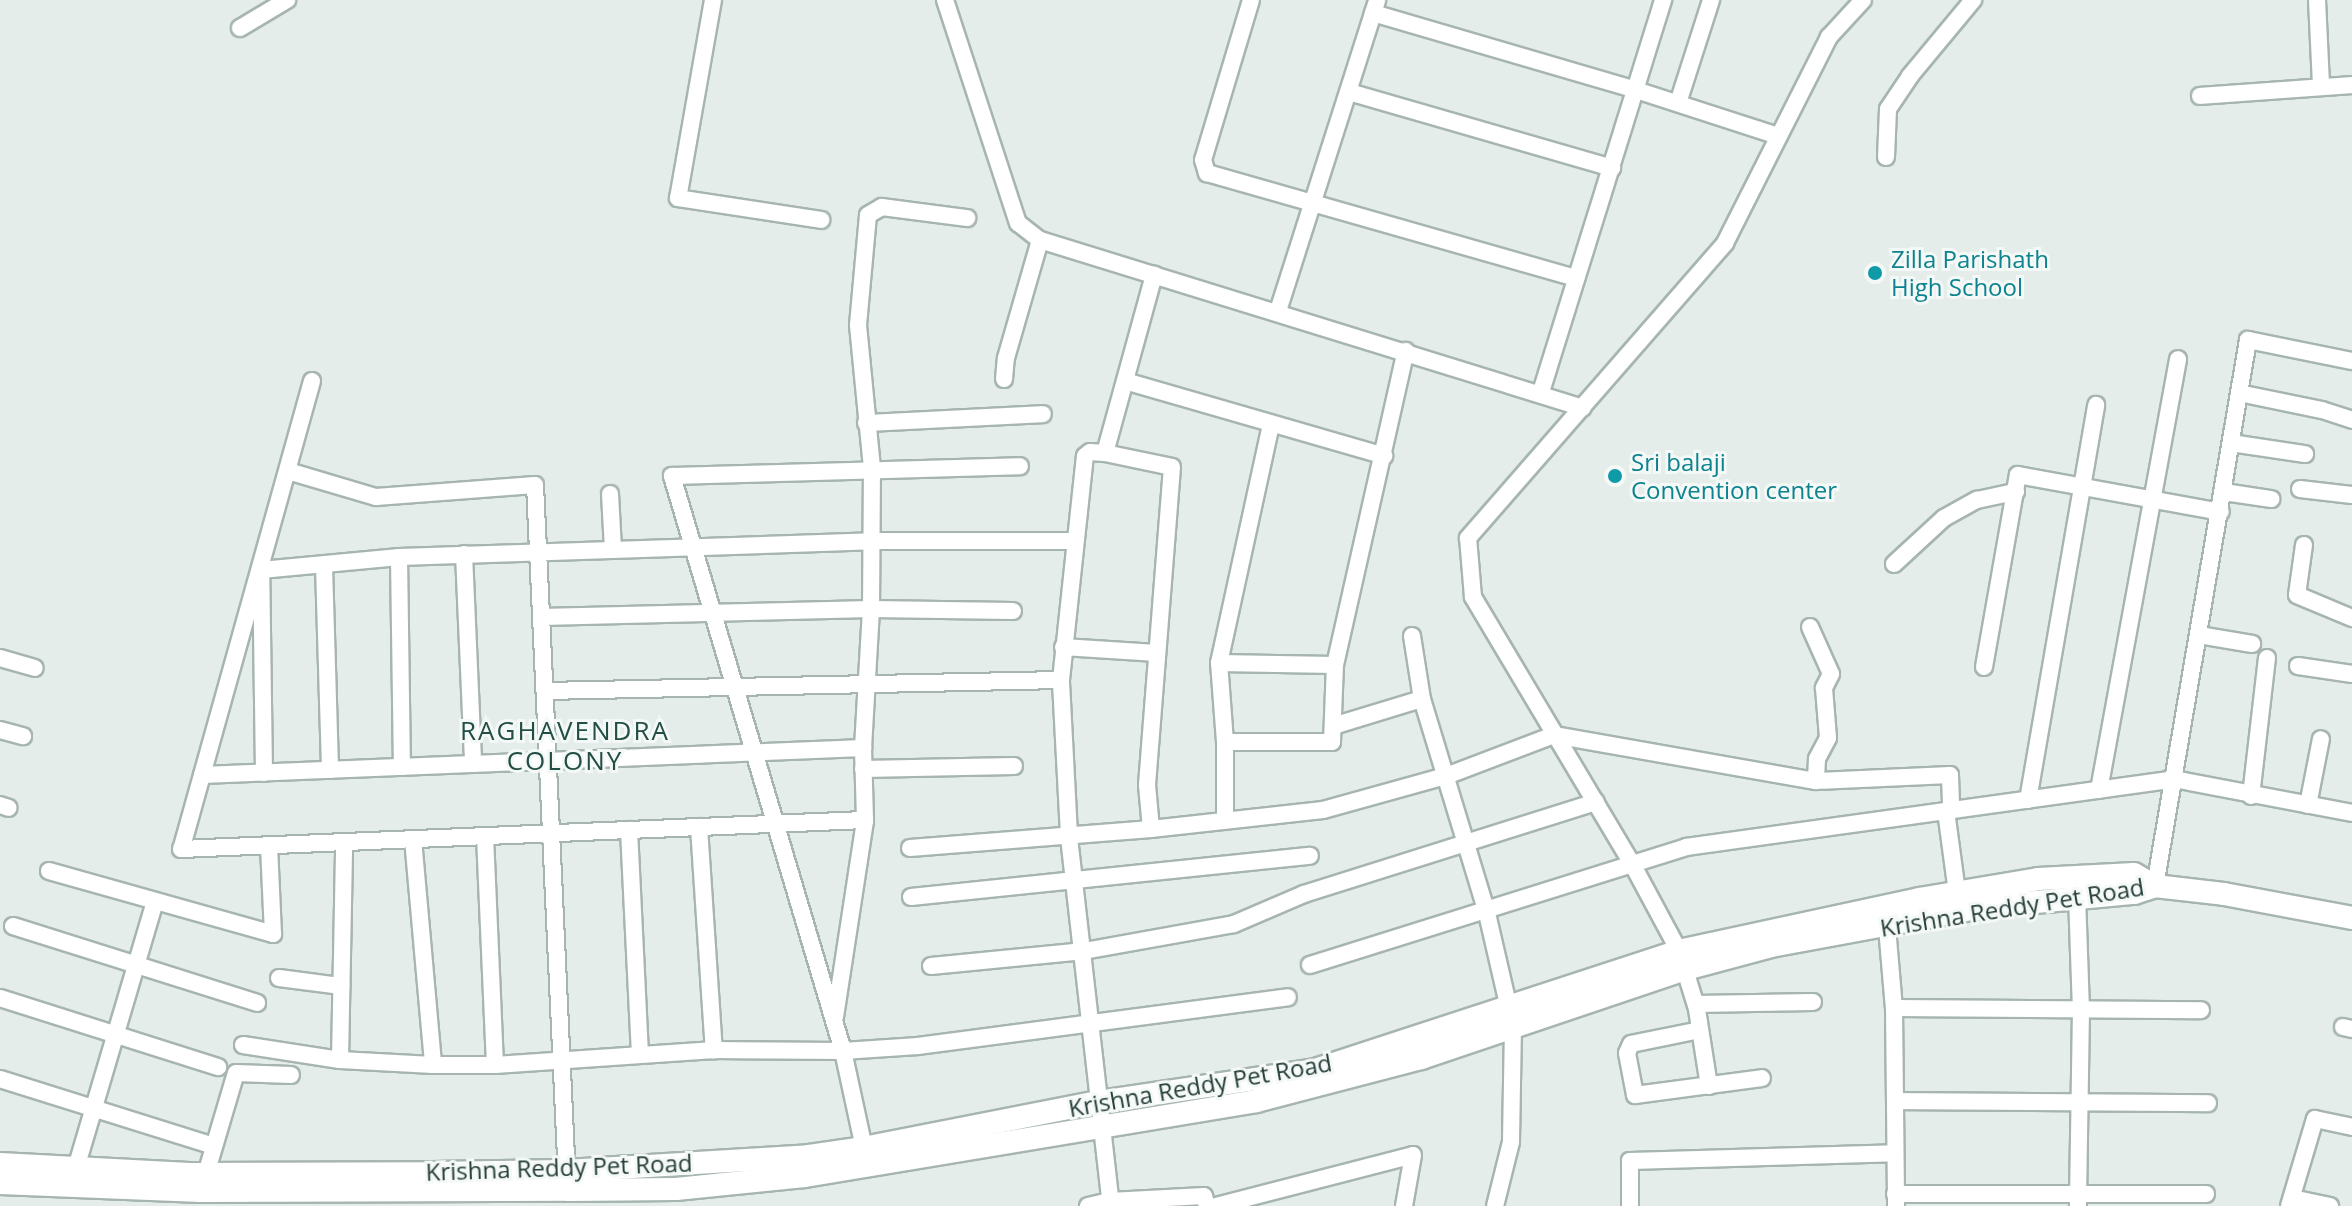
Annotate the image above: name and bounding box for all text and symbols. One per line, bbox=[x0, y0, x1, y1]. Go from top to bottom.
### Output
place label: Zilla Parishath High School bbox=[1891, 245, 2049, 301]
marker: Zilla Parishath High School bbox=[1866, 264, 1884, 282]
place label: Sri balaji Convention center bbox=[1631, 448, 1837, 504]
marker: Sri balaji Convention center bbox=[1606, 467, 1624, 485]
district label: RAGHAVENDRA COLONY bbox=[460, 715, 670, 776]
street label: Krishna Reddy Pet Road bbox=[1878, 872, 2146, 942]
street label: Krishna Reddy Pet Road bbox=[1066, 1048, 1334, 1122]
street label: Krishna Reddy Pet Road bbox=[425, 1148, 693, 1186]

